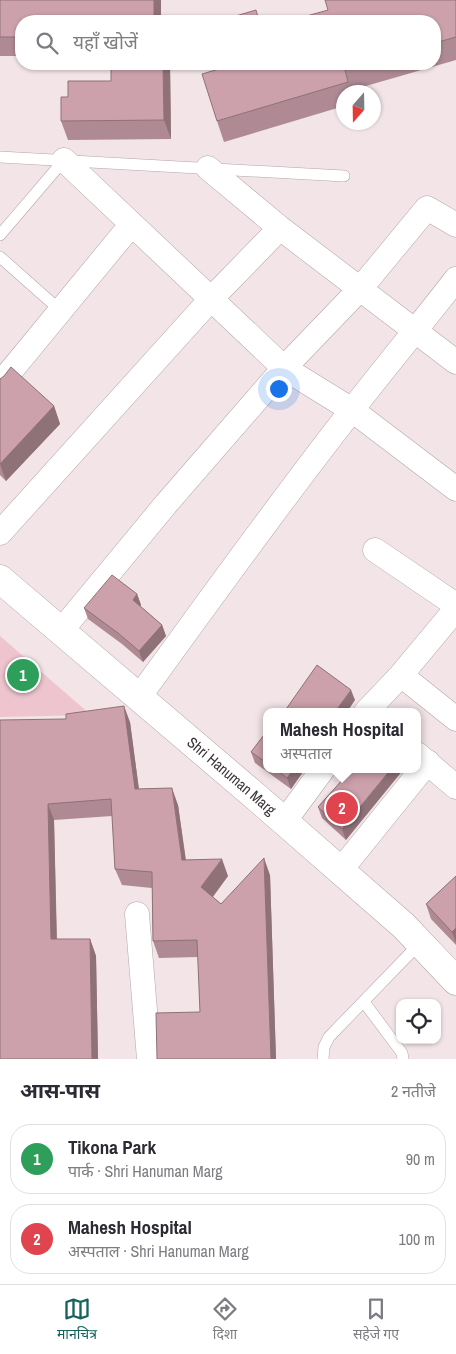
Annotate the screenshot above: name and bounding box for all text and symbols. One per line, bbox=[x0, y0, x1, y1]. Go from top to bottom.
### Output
search box bbox=[15, 15, 441, 70]
icon: search bbox=[33, 29, 61, 57]
text: यहाँ खोजें bbox=[73, 29, 138, 55]
north arrow bbox=[336, 85, 381, 130]
your location bbox=[266, 376, 292, 402]
pin: 1 bbox=[7, 656, 39, 694]
popup bbox=[263, 708, 421, 773]
text: Mahesh Hospital bbox=[280, 716, 404, 742]
street label: Shri Hanuman Marg bbox=[183, 732, 281, 820]
text: अस्पताल bbox=[280, 742, 332, 764]
pin: 2 bbox=[326, 789, 358, 827]
map controls bbox=[396, 999, 441, 1044]
button: locate bbox=[396, 999, 441, 1044]
text: आस-पास bbox=[20, 1076, 100, 1105]
text: 2 नतीजे bbox=[391, 1080, 436, 1102]
text: Tikona Park bbox=[68, 1134, 156, 1160]
text: 1 bbox=[33, 1148, 41, 1170]
text: 90 m bbox=[406, 1148, 435, 1170]
text: पार्क · Shri Hanuman Marg bbox=[68, 1160, 223, 1182]
text: Mahesh Hospital bbox=[68, 1214, 192, 1240]
text: 2 bbox=[33, 1228, 41, 1250]
text: 100 m bbox=[399, 1228, 435, 1250]
text: अस्पताल · Shri Hanuman Marg bbox=[68, 1240, 249, 1262]
tab: मानचित्र bbox=[57, 1295, 97, 1345]
tab: दिशा bbox=[211, 1295, 239, 1345]
tab: सहेजे गए bbox=[353, 1295, 399, 1345]

